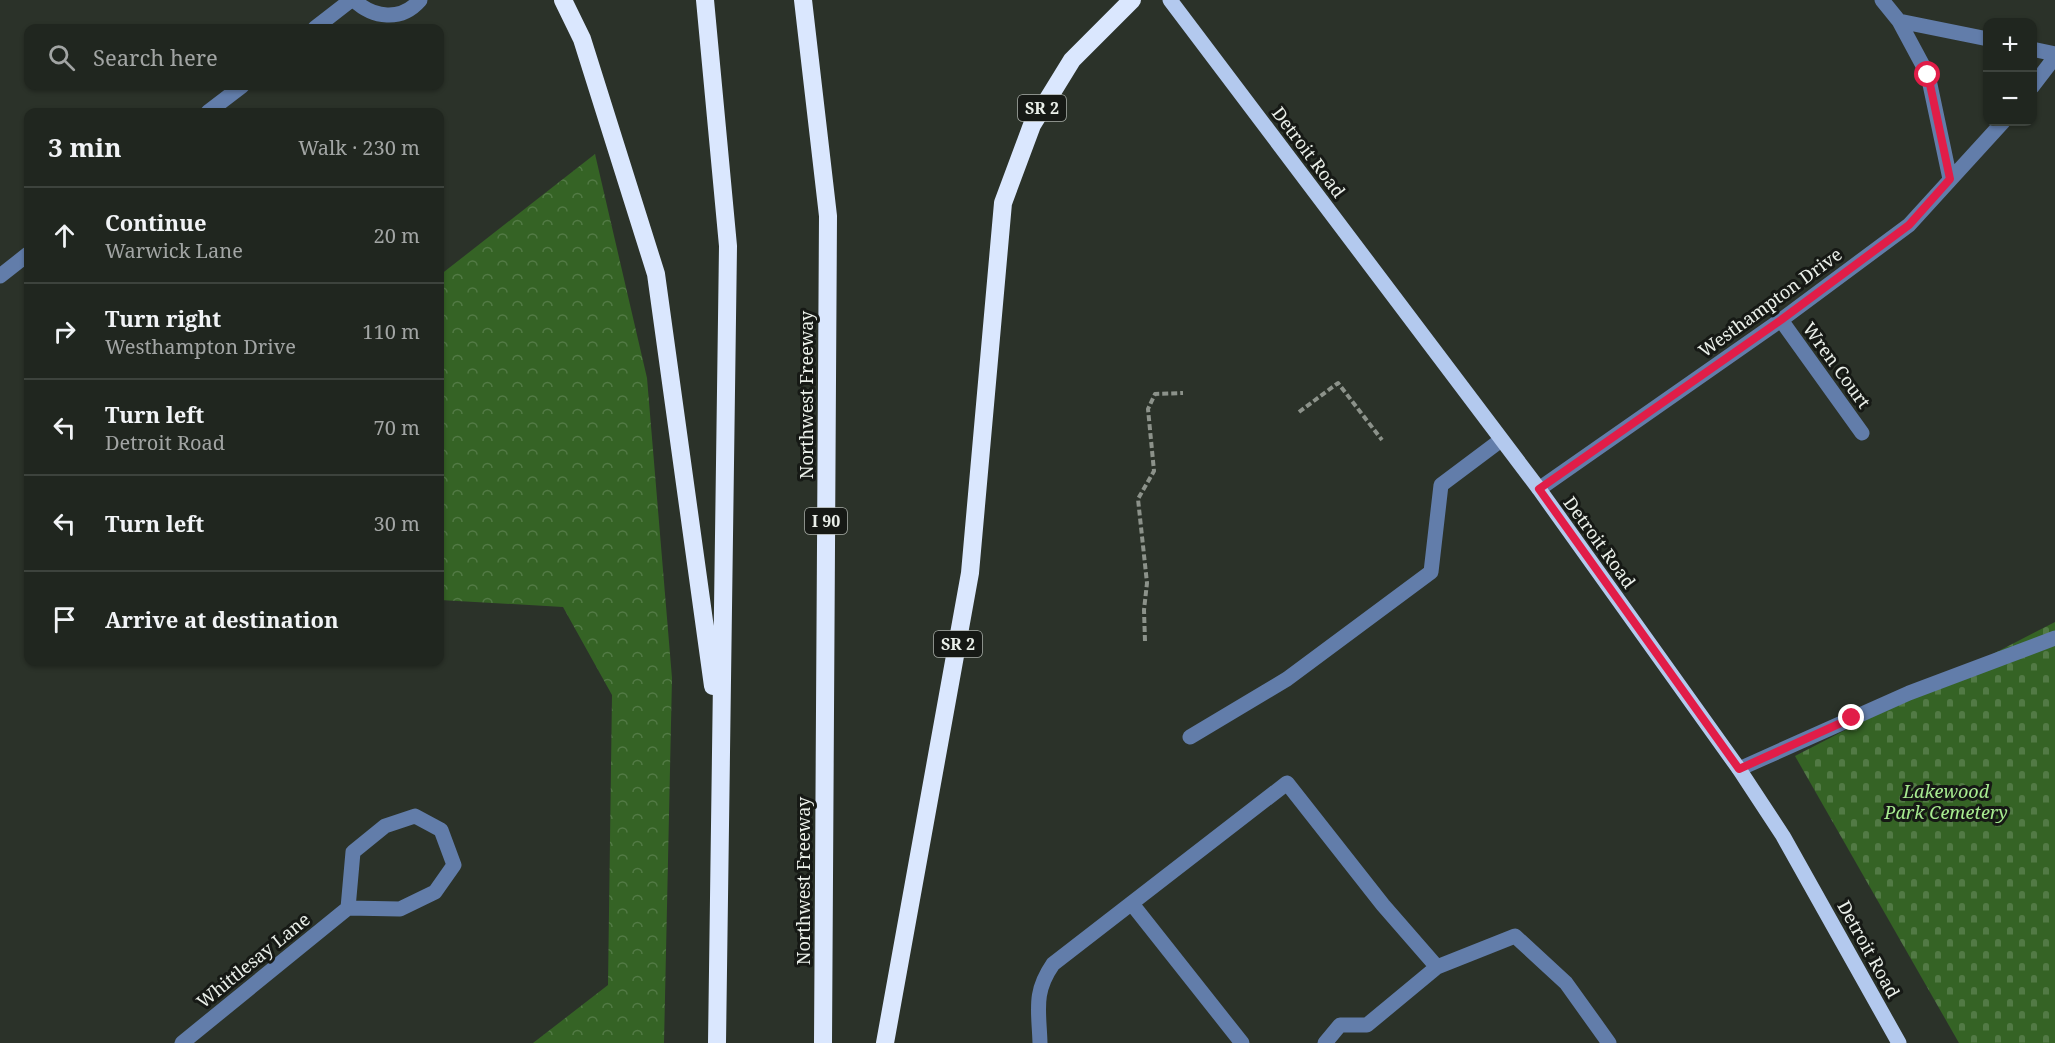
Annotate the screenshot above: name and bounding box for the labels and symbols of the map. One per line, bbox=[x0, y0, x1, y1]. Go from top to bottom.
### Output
route start bbox=[1914, 61, 1940, 87]
road number: SR 2 bbox=[1018, 95, 1066, 121]
street label: Detroit Road bbox=[1267, 102, 1351, 202]
street label: Westhampton Drive bbox=[1693, 242, 1847, 362]
street label: Northwest Freeway bbox=[794, 310, 818, 479]
street label: Wren Court bbox=[1798, 317, 1876, 413]
street label: Detroit Road bbox=[1559, 491, 1641, 593]
road number: I 90 bbox=[805, 508, 847, 534]
road number: SR 2 bbox=[934, 631, 982, 657]
route end bbox=[1838, 704, 1864, 730]
park label: Lakewood Park Cemetery bbox=[1883, 779, 2008, 824]
street label: Northwest Freeway bbox=[791, 796, 815, 965]
street label: Detroit Road bbox=[1832, 896, 1906, 1002]
street label: Whittlesay Lane bbox=[191, 907, 315, 1013]

